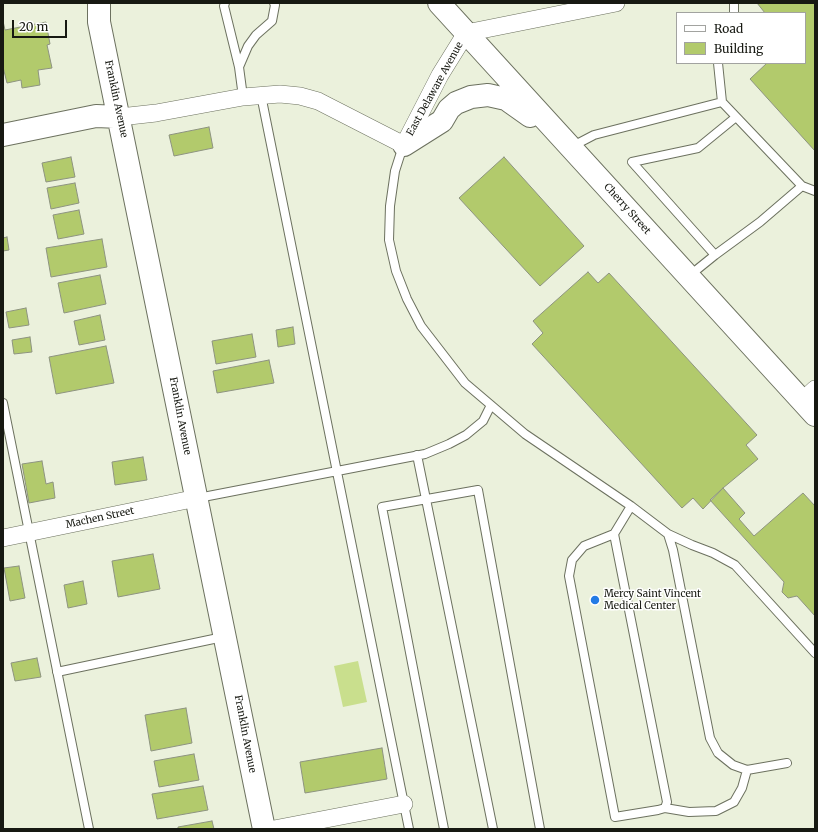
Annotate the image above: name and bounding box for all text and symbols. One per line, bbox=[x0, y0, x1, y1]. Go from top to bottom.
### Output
scale bar bbox=[14, 12, 69, 38]
legend bbox=[676, 12, 806, 64]
text: 20 m bbox=[19, 19, 48, 34]
text: Road bbox=[714, 21, 743, 36]
street label: East Delaware Avenue bbox=[404, 40, 466, 138]
text: Building bbox=[714, 41, 763, 56]
street label: Franklin Avenue bbox=[102, 59, 130, 139]
street label: Cherry Street bbox=[601, 181, 653, 237]
street label: Franklin Avenue bbox=[167, 376, 193, 456]
street label: Machen Street bbox=[65, 505, 135, 531]
place label: Mercy Saint Vincent Medical Center bbox=[604, 588, 701, 612]
marker: Mercy Saint Vincent Medical Center bbox=[589, 594, 601, 606]
street label: Franklin Avenue bbox=[232, 694, 258, 774]

